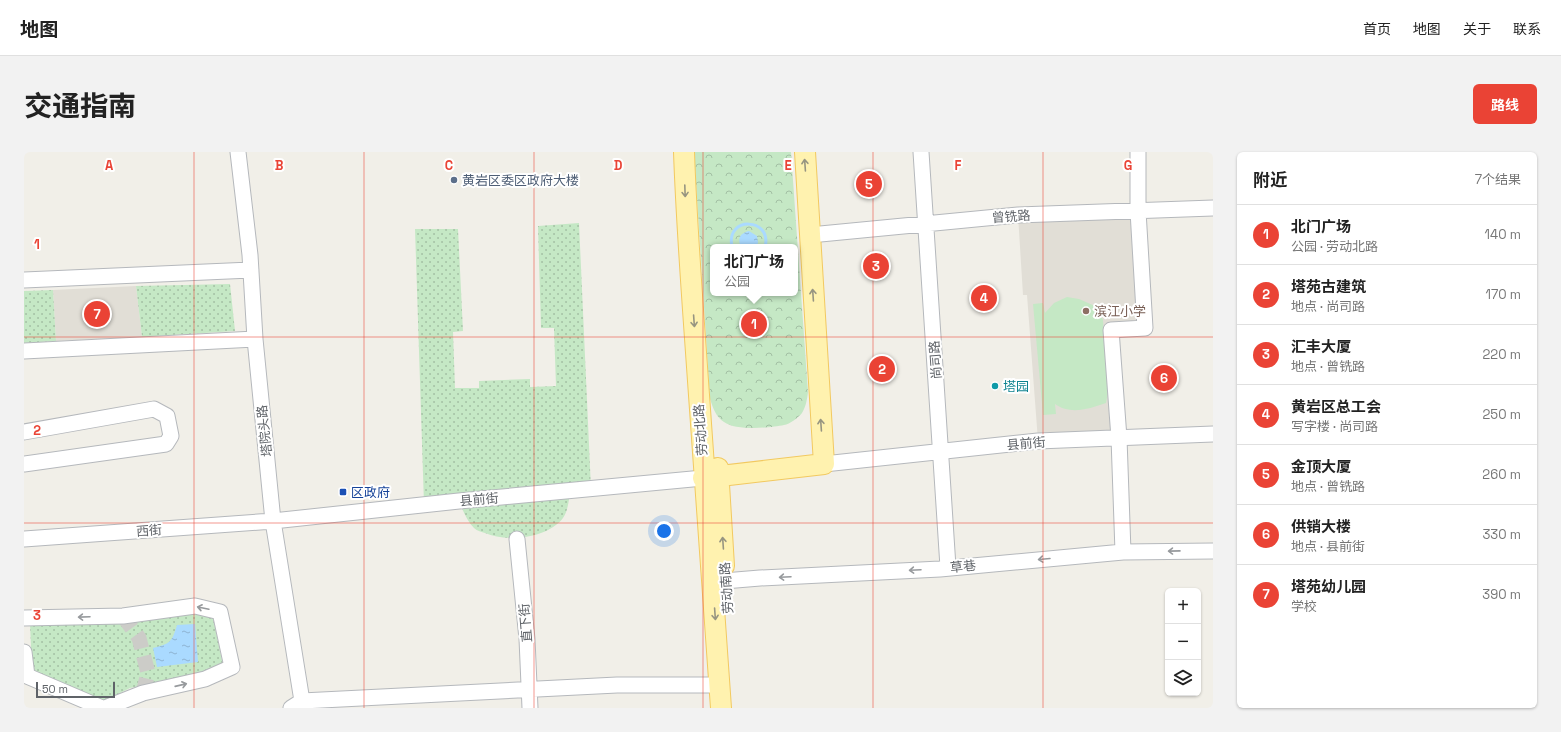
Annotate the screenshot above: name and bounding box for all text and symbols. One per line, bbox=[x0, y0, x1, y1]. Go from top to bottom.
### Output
text: 地图 bbox=[20, 17, 58, 42]
text: 首页 bbox=[1363, 20, 1391, 38]
text: 地图 bbox=[1413, 20, 1441, 38]
text: 关于 bbox=[1463, 20, 1491, 38]
text: 联系 bbox=[1513, 20, 1541, 38]
button: 路线 bbox=[1473, 84, 1537, 124]
text: 交通指南 bbox=[24, 88, 136, 124]
text: A bbox=[105, 157, 114, 174]
text: B bbox=[275, 157, 284, 174]
text: C bbox=[445, 157, 453, 174]
text: D bbox=[614, 157, 623, 174]
text: E bbox=[784, 157, 792, 174]
text: F bbox=[955, 157, 962, 174]
text: G bbox=[1124, 157, 1132, 174]
one-way arrow bbox=[802, 159, 809, 172]
pin: 5 bbox=[856, 169, 882, 199]
text: 附近 bbox=[1253, 169, 1287, 191]
text: 7个结果 bbox=[1475, 171, 1521, 188]
place label: 黄岩区委区政府大楼 bbox=[462, 172, 579, 189]
marker: 黄岩区委区政府大楼 bbox=[449, 175, 459, 185]
one-way arrow bbox=[682, 184, 689, 197]
street label: 曾铣路 bbox=[991, 207, 1031, 226]
text: 北门广场 bbox=[1291, 217, 1351, 236]
text: 1 bbox=[1263, 226, 1269, 243]
text: 140 m bbox=[1485, 226, 1521, 243]
text: 1 bbox=[34, 236, 40, 253]
text: 公园 · 劳动北路 bbox=[1291, 238, 1378, 255]
popup bbox=[710, 244, 798, 296]
pin: 3 bbox=[863, 251, 889, 281]
text: 北门广场 bbox=[724, 252, 784, 271]
text: 公园 bbox=[724, 273, 750, 290]
text: 塔苑古建筑 bbox=[1291, 277, 1366, 296]
pin: 4 bbox=[971, 283, 997, 313]
text: 2 bbox=[1262, 286, 1270, 303]
text: 170 m bbox=[1485, 286, 1521, 303]
one-way arrow bbox=[810, 289, 817, 302]
text: 地点 · 尚司路 bbox=[1291, 298, 1365, 315]
pin: 7 bbox=[84, 299, 110, 329]
place label: 滨江小学 bbox=[1094, 303, 1146, 320]
marker: 滨江小学 bbox=[1081, 306, 1091, 316]
pin: 1 bbox=[741, 309, 767, 339]
one-way arrow bbox=[690, 314, 697, 327]
text: 汇丰大厦 bbox=[1291, 337, 1351, 356]
street label: 尚司路 bbox=[926, 340, 945, 380]
text: 3 bbox=[1262, 346, 1270, 363]
text: 220 m bbox=[1482, 346, 1521, 363]
pin: 2 bbox=[869, 354, 895, 384]
text: 地点 · 曾铣路 bbox=[1291, 358, 1365, 375]
pin: 6 bbox=[1151, 363, 1177, 393]
place label: 塔园 bbox=[1003, 378, 1029, 395]
marker: 塔园 bbox=[990, 381, 1000, 391]
text: 黄岩区总工会 bbox=[1291, 397, 1381, 416]
street label: 劳动北路 bbox=[690, 403, 711, 457]
street label: 塔院头路 bbox=[253, 404, 276, 458]
text: 4 bbox=[1262, 406, 1270, 423]
text: 250 m bbox=[1483, 406, 1521, 423]
text: 写字楼 · 尚司路 bbox=[1291, 418, 1378, 435]
one-way arrow bbox=[818, 419, 825, 432]
text: 2 bbox=[33, 422, 41, 439]
street label: 县前街 bbox=[1006, 433, 1046, 454]
text: 金顶大厦 bbox=[1291, 457, 1351, 476]
text: 5 bbox=[1262, 466, 1270, 483]
text: 260 m bbox=[1482, 466, 1521, 483]
text: 地点 · 曾铣路 bbox=[1291, 478, 1365, 495]
place label: 区政府 bbox=[351, 484, 390, 501]
marker: 区政府 bbox=[338, 487, 348, 497]
street label: 县前街 bbox=[459, 489, 499, 510]
text: 供销大楼 bbox=[1291, 517, 1351, 536]
street label: 西街 bbox=[135, 521, 163, 540]
your location bbox=[654, 521, 674, 541]
text: 6 bbox=[1262, 526, 1270, 543]
text: 330 m bbox=[1482, 526, 1521, 543]
one-way arrow bbox=[719, 537, 727, 550]
text: 地点 · 县前街 bbox=[1291, 538, 1365, 555]
one-way arrow bbox=[1168, 547, 1181, 555]
one-way arrow bbox=[1038, 555, 1051, 562]
street label: 草巷 bbox=[949, 557, 977, 576]
street label: 劳动南路 bbox=[716, 561, 737, 615]
one-way arrow bbox=[909, 566, 922, 574]
one-way arrow bbox=[779, 573, 792, 580]
text: 塔苑幼儿园 bbox=[1291, 577, 1366, 596]
text: 7 bbox=[1262, 586, 1270, 603]
text: 390 m bbox=[1482, 586, 1521, 603]
map controls bbox=[1165, 588, 1201, 696]
button: + bbox=[1165, 588, 1201, 624]
text: 学校 bbox=[1291, 598, 1317, 615]
one-way arrow bbox=[196, 603, 209, 611]
street label: 直下街 bbox=[515, 603, 536, 643]
text: 3 bbox=[33, 607, 41, 624]
one-way arrow bbox=[711, 607, 718, 620]
one-way arrow bbox=[78, 613, 91, 621]
button: − bbox=[1165, 624, 1201, 660]
button: layers bbox=[1165, 660, 1201, 696]
scale bar bbox=[36, 680, 115, 699]
one-way arrow bbox=[174, 680, 187, 688]
text: 50 m bbox=[42, 682, 68, 696]

